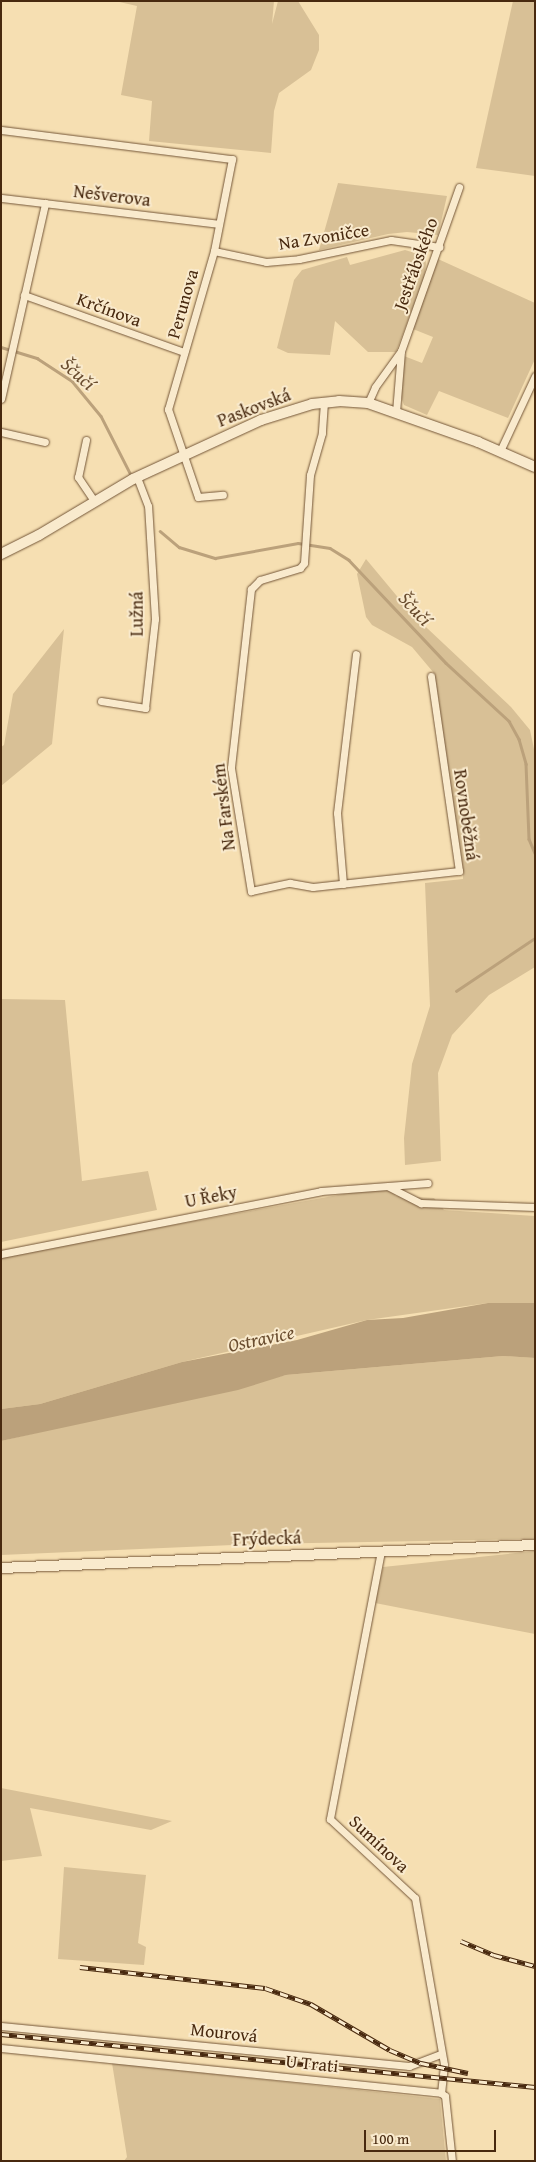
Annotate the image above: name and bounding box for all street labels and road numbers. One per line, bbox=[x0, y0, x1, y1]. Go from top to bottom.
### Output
street label: Nešverova bbox=[72, 181, 152, 211]
street label: Jestřábského bbox=[389, 215, 443, 313]
street label: Na Zvoničce bbox=[277, 219, 371, 255]
street label: Perunova bbox=[163, 267, 203, 341]
street label: Krčínova bbox=[74, 288, 144, 332]
street label: Paskovská bbox=[214, 384, 294, 432]
street label: Lužná bbox=[126, 592, 148, 636]
street label: Na Farském bbox=[208, 762, 240, 852]
street label: Rovnoběžná bbox=[449, 768, 483, 862]
street label: U Řeky bbox=[183, 1181, 239, 1213]
street label: Frýdecká bbox=[232, 1527, 302, 1551]
street label: Sumínova bbox=[344, 1811, 414, 1877]
street label: Mourová bbox=[189, 2019, 259, 2047]
street label: U Trati bbox=[284, 2050, 340, 2078]

